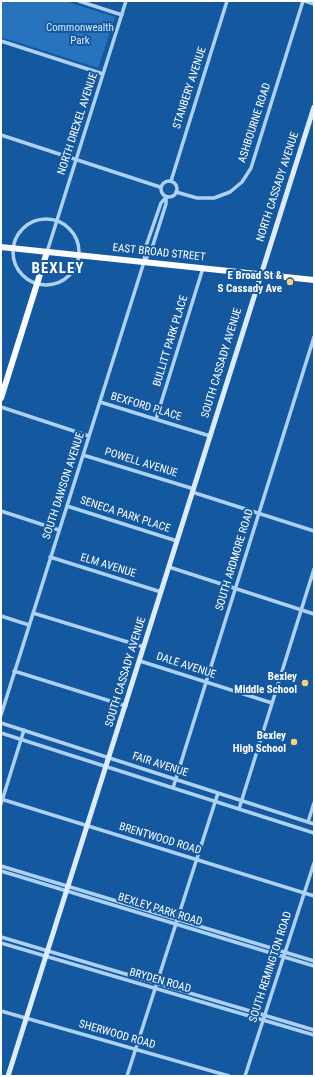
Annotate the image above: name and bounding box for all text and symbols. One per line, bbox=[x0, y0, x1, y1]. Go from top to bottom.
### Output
park label: Commonwealth Park bbox=[46, 21, 114, 47]
street label: STANBERY AVENUE bbox=[171, 45, 209, 131]
street label: NORTH DREXEL AVENUE bbox=[55, 71, 101, 177]
street label: ASHBOURNE ROAD bbox=[236, 81, 274, 165]
street label: NORTH CASSADY AVENUE bbox=[254, 130, 302, 244]
street label: EAST BROAD STREET bbox=[112, 242, 206, 264]
district label: BEXLEY bbox=[32, 260, 84, 278]
place label: E Broad St & S Cassady Ave bbox=[218, 269, 282, 295]
marker: E Broad St & S Cassady Ave bbox=[285, 277, 295, 287]
street label: BULLITT PARK PLACE bbox=[151, 294, 191, 388]
street label: SOUTH CASSADY AVENUE bbox=[199, 306, 245, 420]
street label: BEXFORD PLACE bbox=[109, 390, 183, 424]
street label: SOUTH DAWSON AVENUE bbox=[40, 431, 88, 541]
street label: POWELL AVENUE bbox=[103, 446, 179, 480]
street label: SENECA PARK PLACE bbox=[78, 494, 172, 536]
street label: SOUTH ARDMORE ROAD bbox=[213, 508, 257, 612]
street label: ELM AVENUE bbox=[79, 551, 137, 581]
street label: SOUTH CASSADY AVENUE bbox=[103, 615, 149, 729]
street label: DALE AVENUE bbox=[155, 650, 217, 682]
place label: Bexley Middle School bbox=[234, 670, 297, 696]
marker: Bexley Middle School bbox=[300, 678, 310, 688]
place label: Bexley High School bbox=[233, 729, 286, 755]
marker: Bexley High School bbox=[289, 737, 299, 747]
street label: FAIR AVENUE bbox=[130, 750, 190, 780]
street label: BRENTWOOD ROAD bbox=[117, 820, 203, 858]
street label: BEXLEY PARK ROAD bbox=[116, 891, 204, 929]
street label: SOUTH REMINGTON ROAD bbox=[247, 910, 295, 1024]
street label: BRYDEN ROAD bbox=[128, 966, 192, 996]
street label: SHERWOOD ROAD bbox=[77, 1018, 157, 1052]

